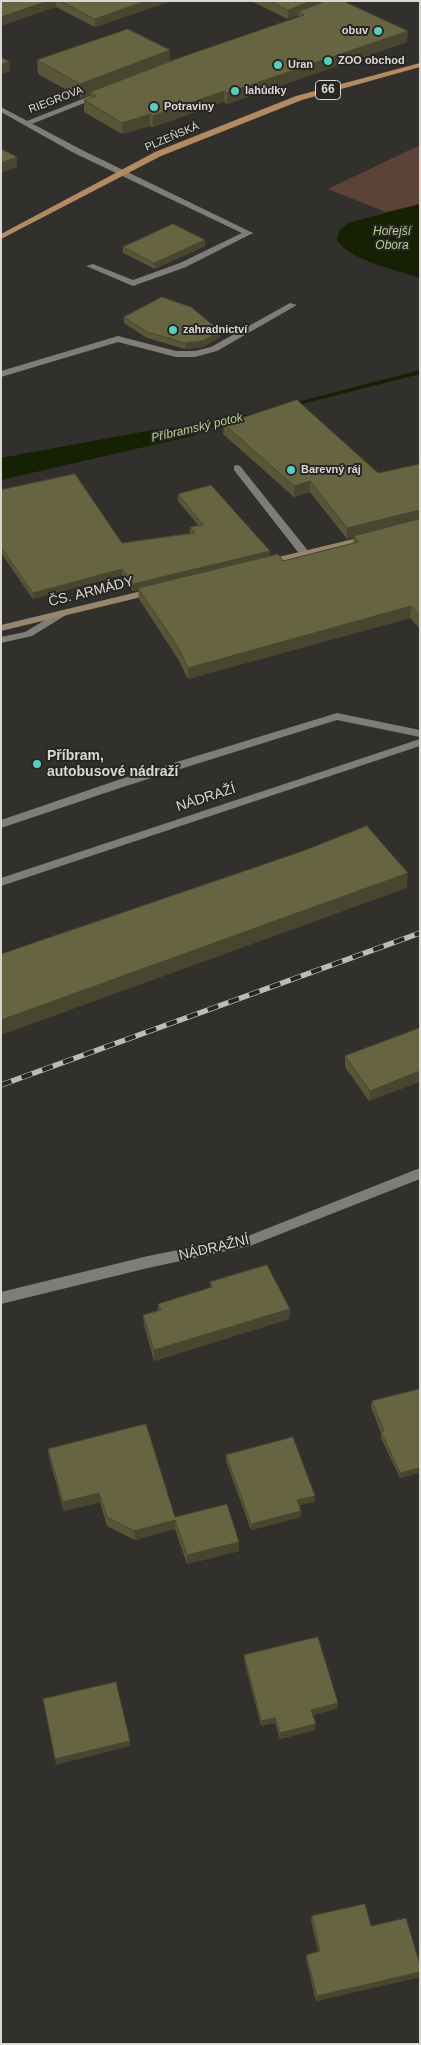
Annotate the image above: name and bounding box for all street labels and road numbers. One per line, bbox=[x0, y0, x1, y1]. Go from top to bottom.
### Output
road number: 66 bbox=[316, 80, 340, 100]
street label: RIEGROVA bbox=[27, 84, 85, 116]
street label: PLZEŇSKÁ bbox=[143, 120, 201, 154]
street label: ČS. ARMÁDY bbox=[47, 573, 135, 611]
street label: NÁDRAŽÍ bbox=[174, 781, 238, 815]
street label: NÁDRAŽNÍ bbox=[177, 1232, 251, 1264]

